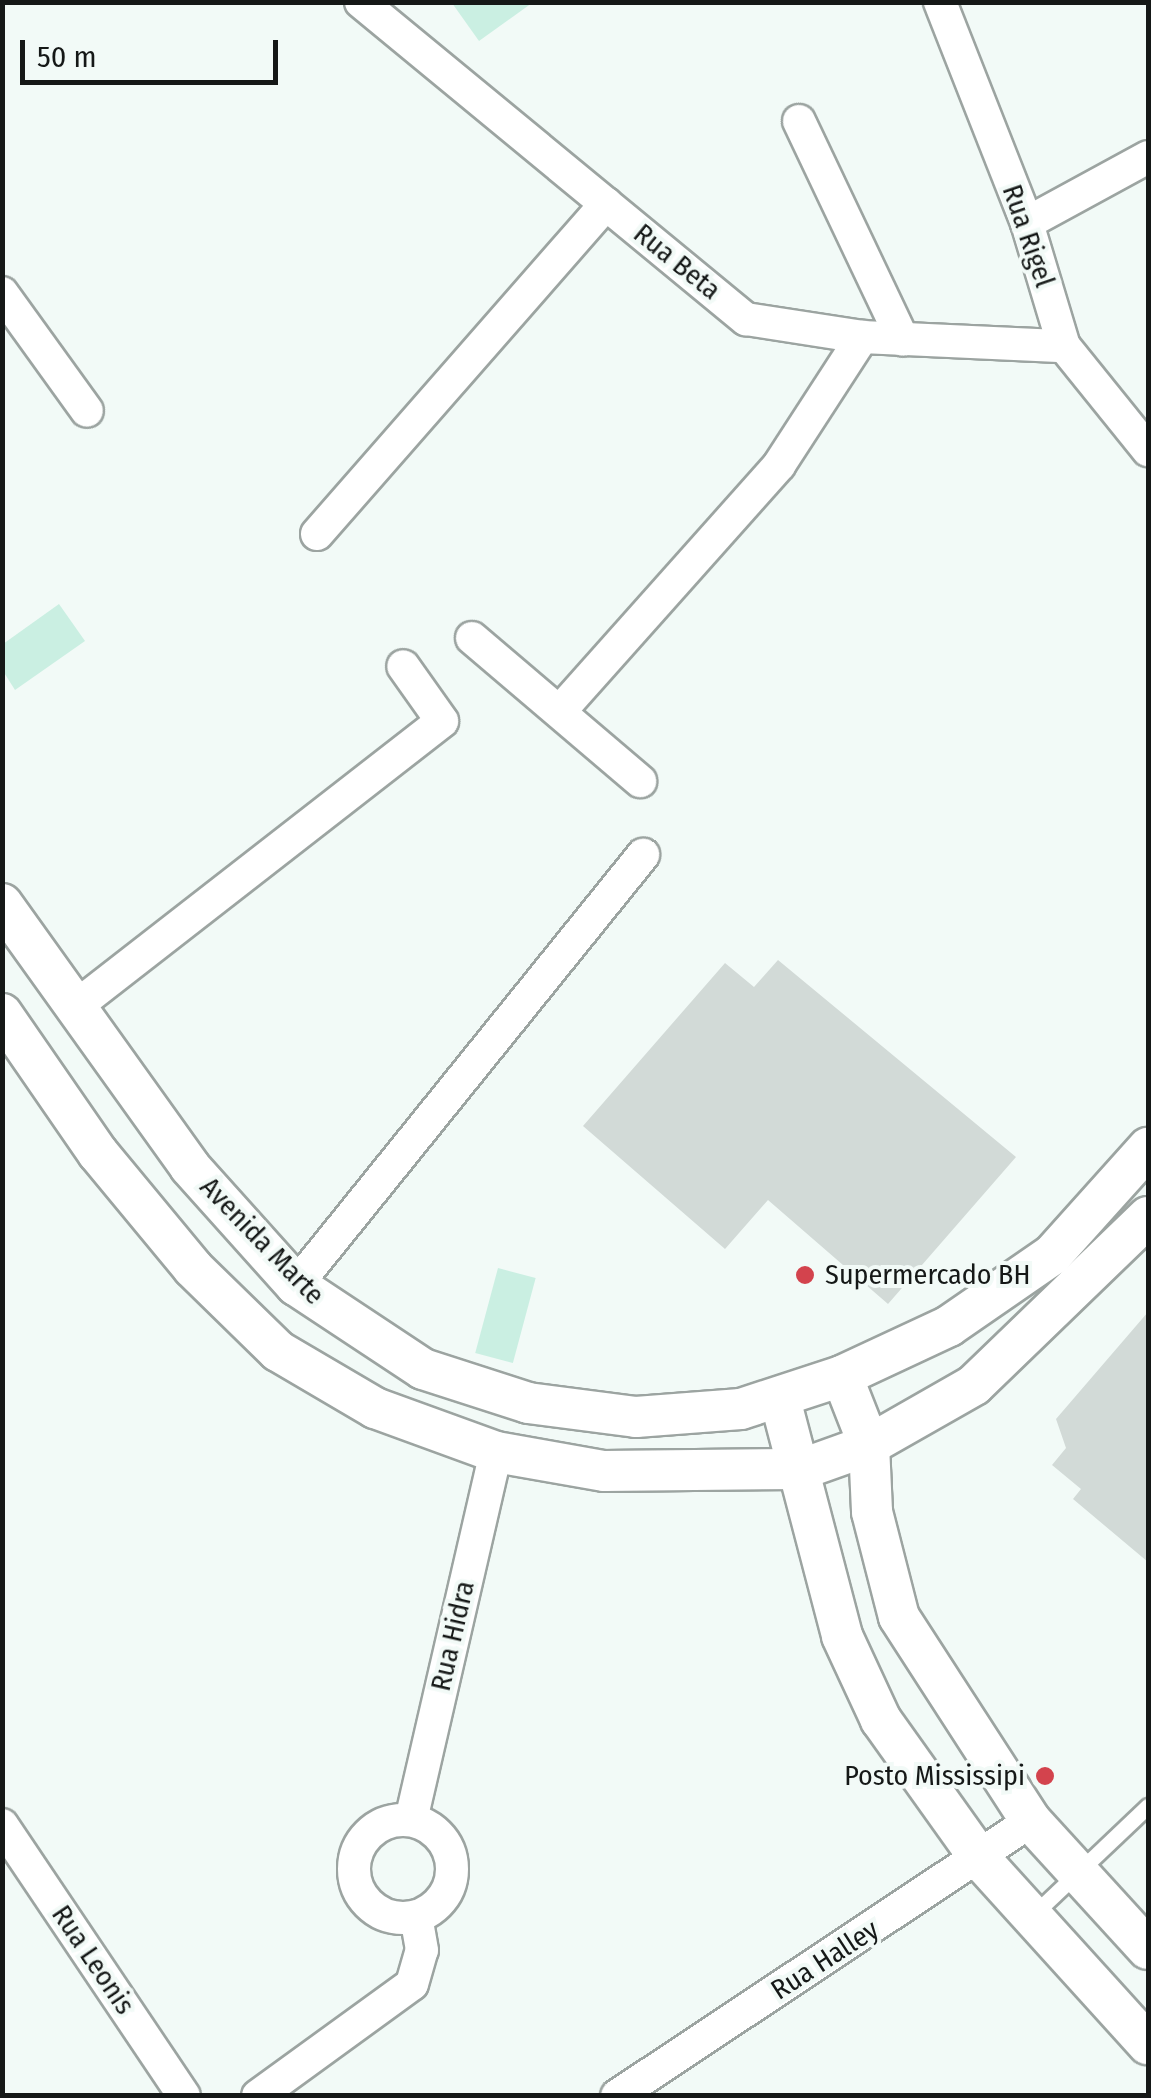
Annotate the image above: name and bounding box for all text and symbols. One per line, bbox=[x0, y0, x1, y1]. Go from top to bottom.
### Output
scale bar bbox=[25, 20, 282, 82]
text: 50 m bbox=[37, 39, 97, 75]
street label: Rua Rigel bbox=[995, 180, 1061, 292]
street label: Rua Beta bbox=[627, 217, 727, 307]
street label: Avenida Marte bbox=[193, 1170, 331, 1312]
place label: Supermercado BH bbox=[825, 1258, 1030, 1292]
marker: Supermercado BH bbox=[794, 1264, 816, 1286]
street label: Rua Hidra bbox=[424, 1578, 482, 1694]
place label: Posto Mississipi bbox=[844, 1759, 1025, 1793]
marker: Posto Mississipi bbox=[1034, 1765, 1056, 1787]
street label: Rua Leonis bbox=[44, 1899, 142, 2021]
street label: Rua Halley bbox=[765, 1913, 885, 2007]

